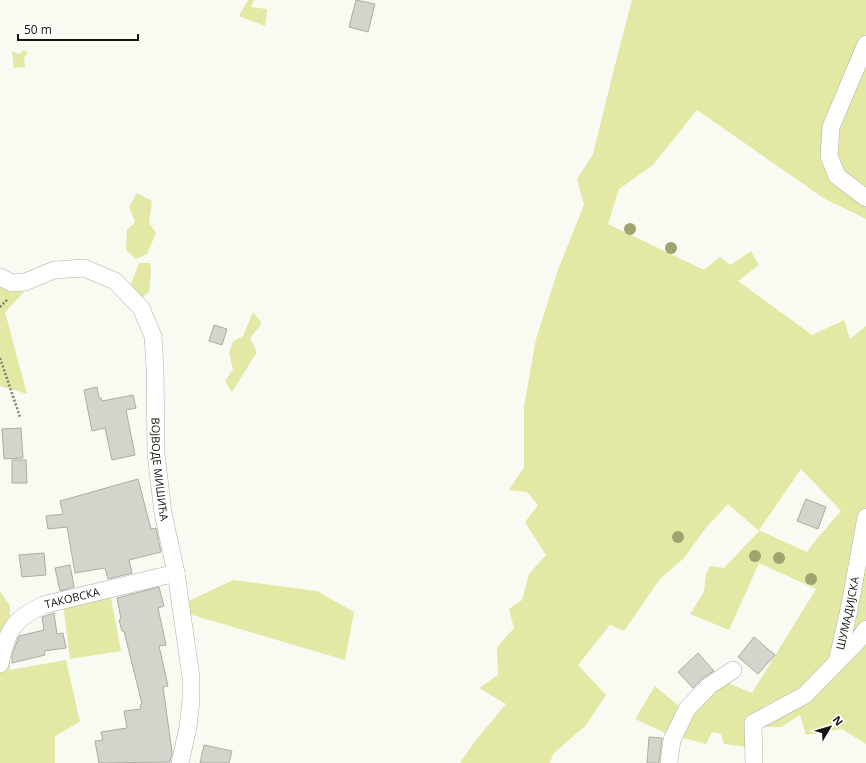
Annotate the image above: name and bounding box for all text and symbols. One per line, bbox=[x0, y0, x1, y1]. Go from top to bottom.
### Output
scale bar bbox=[18, 16, 138, 42]
text: 50 m bbox=[24, 21, 52, 38]
street label: ВОЈВОДЕ МИШИЋА bbox=[149, 417, 173, 522]
street label: ШУМАДИЈСКА bbox=[832, 575, 862, 651]
street label: ТАКОВСКА bbox=[43, 584, 101, 611]
north arrow bbox=[810, 707, 850, 747]
text: N bbox=[830, 712, 847, 729]

